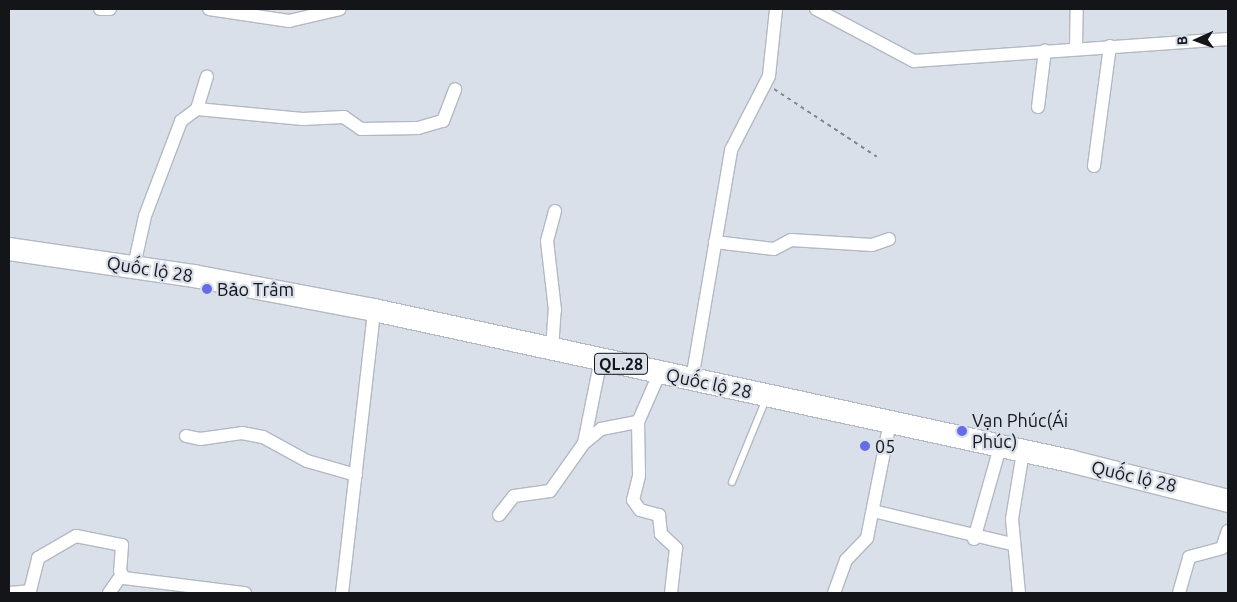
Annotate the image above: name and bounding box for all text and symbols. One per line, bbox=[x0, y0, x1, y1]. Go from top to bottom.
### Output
north arrow bbox=[1172, 15, 1222, 65]
text: B bbox=[1174, 36, 1190, 45]
street label: Quốc lộ 28 bbox=[105, 252, 195, 286]
place label: Bảo Trâm bbox=[217, 278, 294, 300]
marker: Bảo Trâm bbox=[201, 283, 213, 295]
road number: QL.28 bbox=[594, 350, 648, 378]
street label: Quốc lộ 28 bbox=[664, 363, 754, 403]
place label: Vạn Phúc(Ái Phúc) bbox=[972, 410, 1068, 452]
marker: Vạn Phúc(Ái Phúc) bbox=[956, 425, 968, 437]
place label: 05 bbox=[875, 435, 895, 457]
marker: 05 bbox=[859, 440, 871, 452]
street label: Quốc lộ 28 bbox=[1089, 456, 1179, 496]

